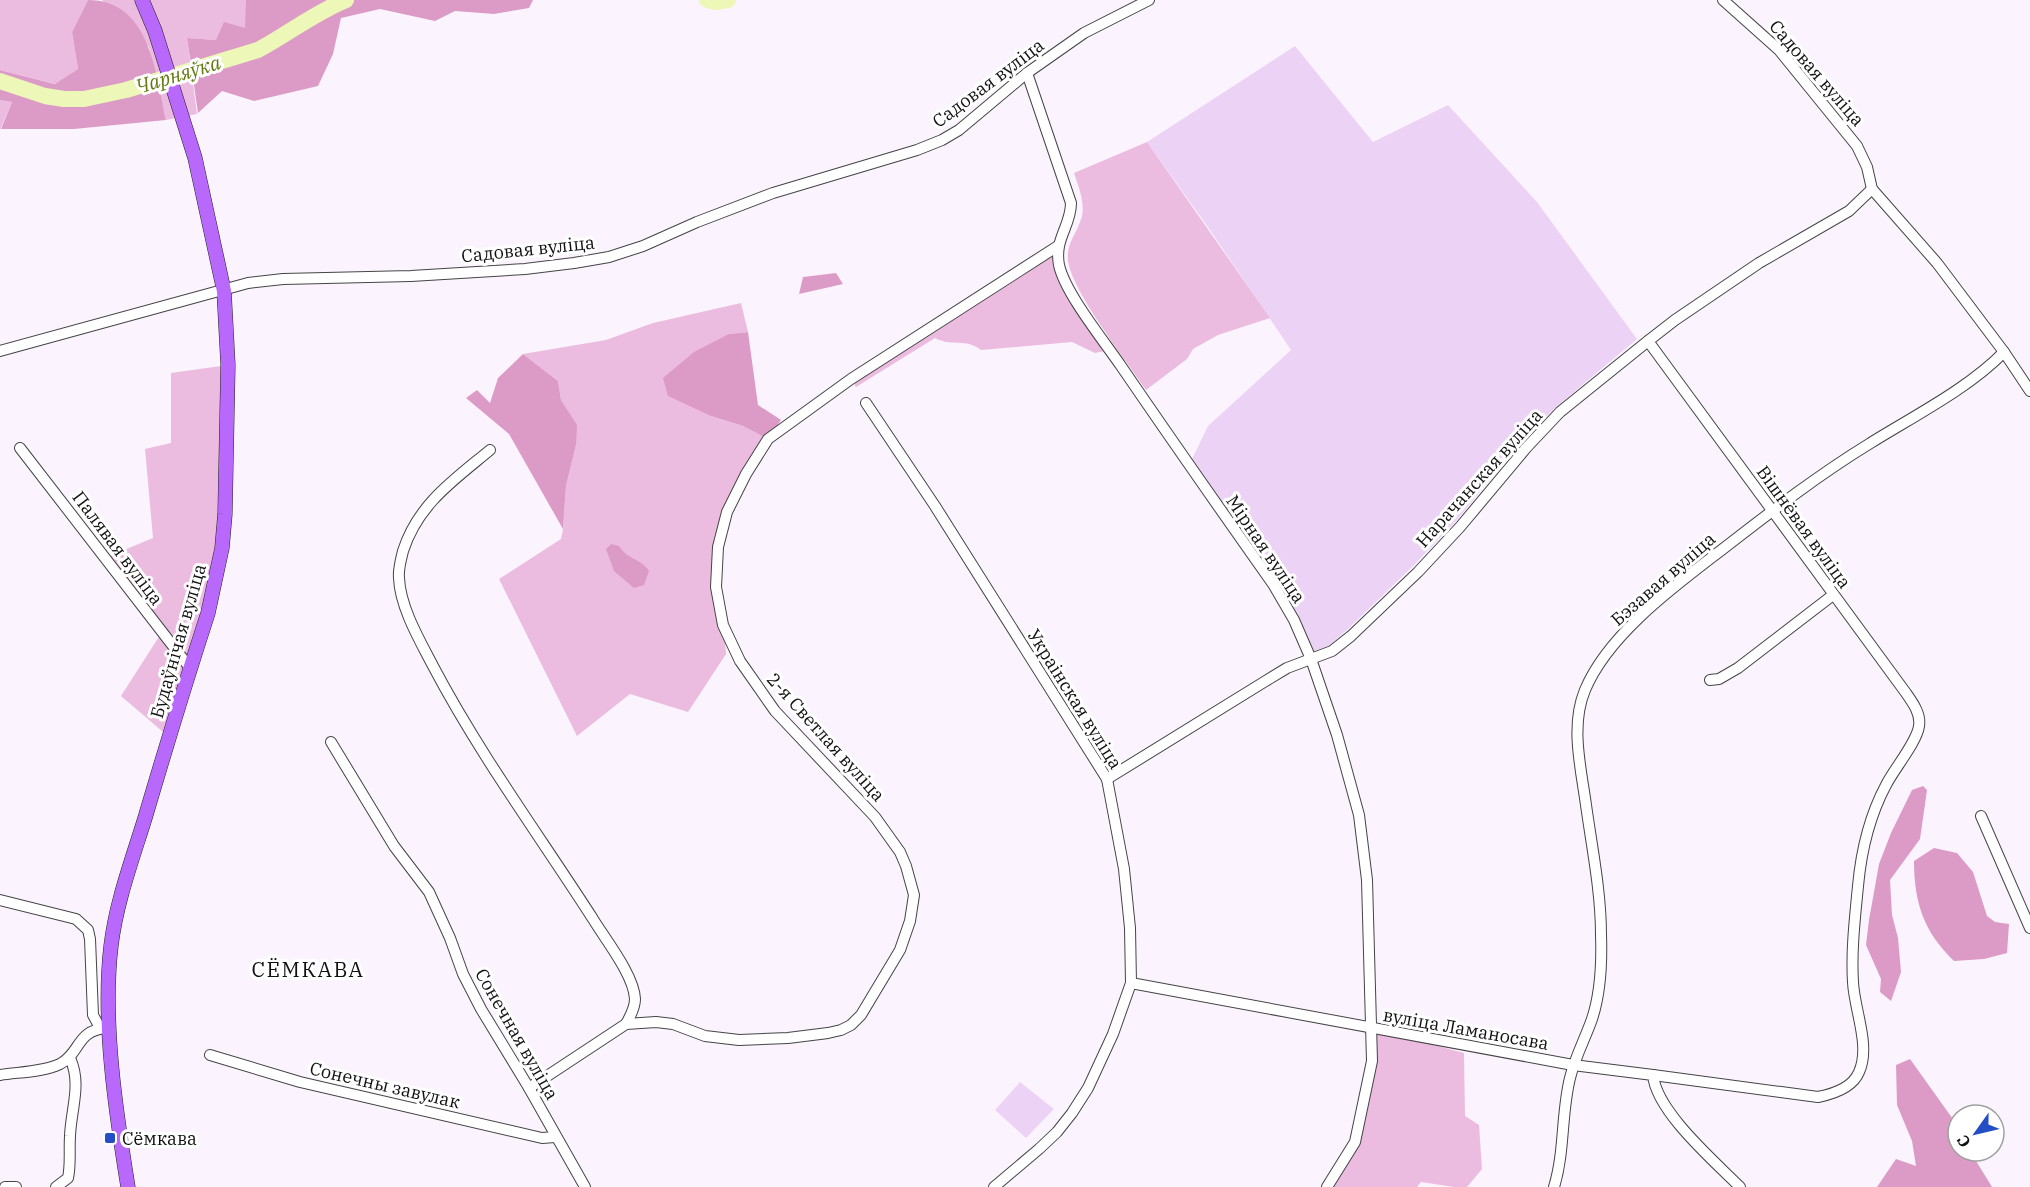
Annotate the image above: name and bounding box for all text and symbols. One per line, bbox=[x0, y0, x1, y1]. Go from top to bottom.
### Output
street label: Садовая вуліца bbox=[1764, 15, 1870, 131]
street label: Садовая вуліца bbox=[928, 33, 1049, 132]
water label: Чарняўка bbox=[132, 48, 224, 100]
street label: Садовая вуліца bbox=[460, 231, 596, 267]
street label: Нарачанская вуліца bbox=[1411, 404, 1547, 552]
street label: Вішнёвая вуліца bbox=[1752, 461, 1856, 593]
street label: Палявая вуліца bbox=[68, 486, 168, 610]
street label: Мірная вуліца bbox=[1221, 490, 1311, 608]
street label: Бэзавая вуліца bbox=[1606, 527, 1720, 631]
street label: Будаўнічая вуліца bbox=[145, 561, 211, 721]
street label: Украінская вуліца bbox=[1023, 625, 1127, 773]
street label: 2-я Светлая вуліца bbox=[762, 668, 890, 806]
district label: СЁМКАВА bbox=[251, 955, 365, 983]
street label: Сонечная вуліца bbox=[470, 964, 564, 1104]
street label: вуліца Ламаносава bbox=[1381, 1003, 1551, 1055]
street label: Сонечны завулак bbox=[308, 1057, 463, 1114]
north arrow bbox=[1946, 1103, 2006, 1163]
place label: Сёмкава bbox=[122, 1127, 197, 1150]
marker: Сёмкава bbox=[103, 1131, 117, 1145]
text: С bbox=[1952, 1131, 1975, 1151]

